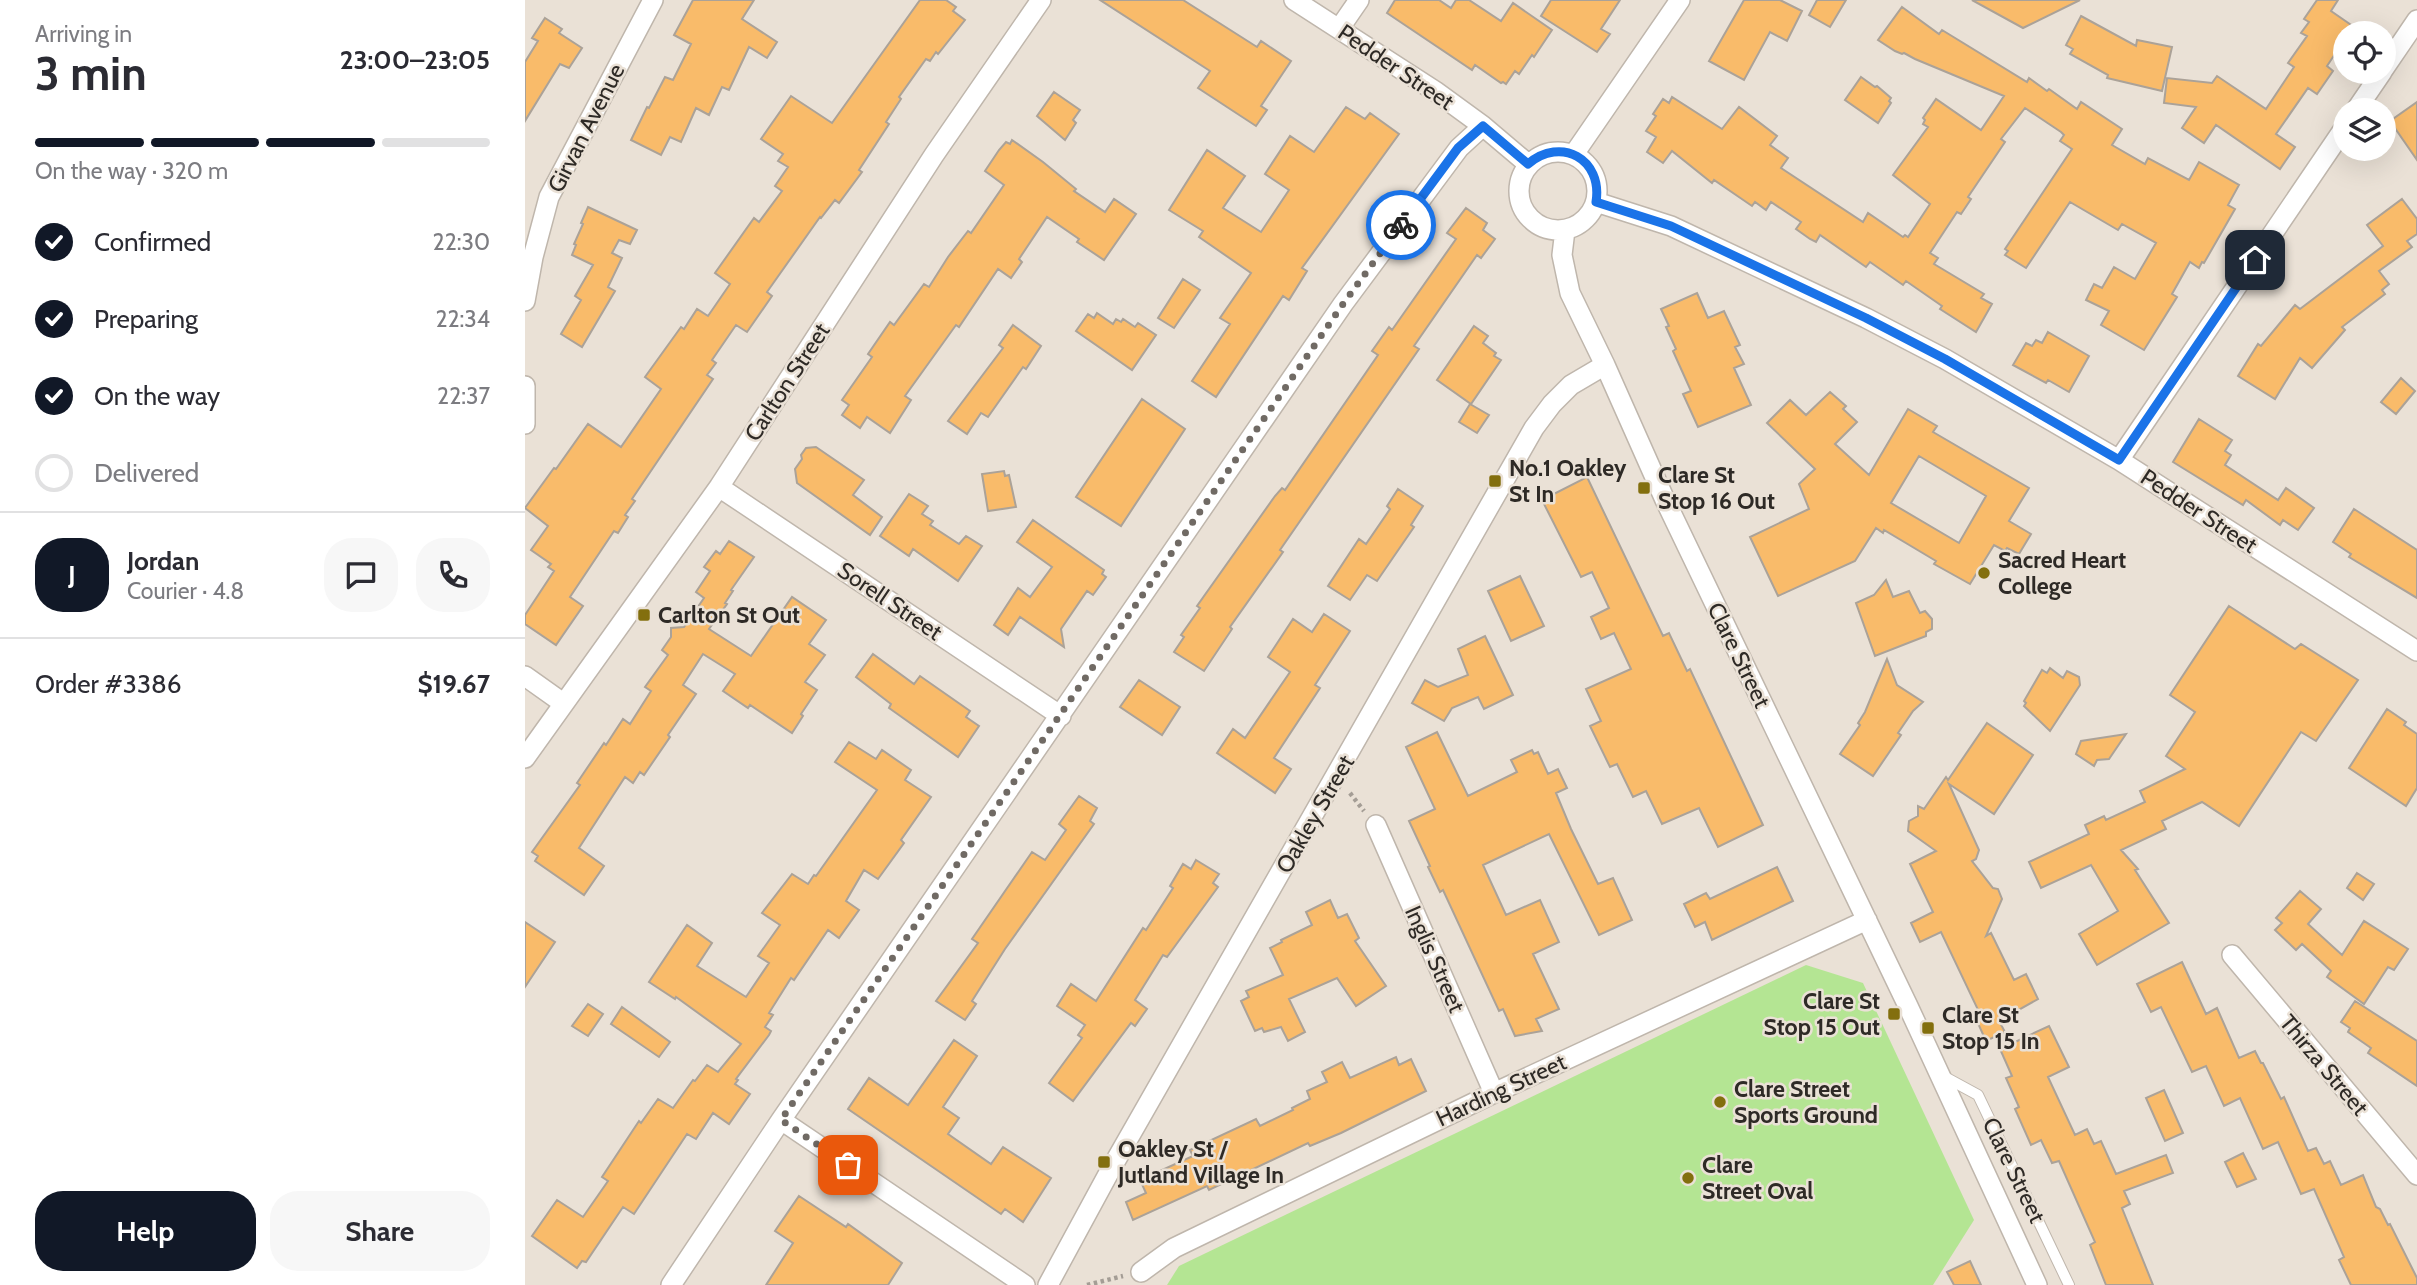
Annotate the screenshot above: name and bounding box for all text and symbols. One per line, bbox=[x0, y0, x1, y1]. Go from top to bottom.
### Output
street label: Pedder Street bbox=[1333, 18, 1459, 116]
text: Arriving in bbox=[35, 20, 132, 48]
map controls bbox=[2333, 21, 2396, 161]
button: locate bbox=[2333, 21, 2396, 84]
text: 23:00–23:05 bbox=[340, 44, 490, 76]
text: 3 min bbox=[35, 46, 147, 102]
street label: Girvan Avenue bbox=[542, 59, 630, 197]
button: layers bbox=[2333, 98, 2396, 161]
text: On the way · 320 m bbox=[35, 157, 228, 185]
courier bbox=[1366, 190, 1436, 260]
icon: bike bbox=[1382, 206, 1420, 244]
icon: check bbox=[35, 223, 73, 261]
text: Confirmed bbox=[94, 226, 211, 258]
text: 22:30 bbox=[433, 228, 490, 256]
pin bbox=[2225, 230, 2285, 290]
icon: home bbox=[2236, 241, 2274, 279]
icon: check bbox=[35, 300, 73, 338]
text: Preparing bbox=[94, 303, 198, 335]
text: 22:34 bbox=[435, 305, 490, 333]
street label: Carlton Street bbox=[738, 317, 836, 446]
icon: check bbox=[35, 377, 73, 415]
text: On the way bbox=[94, 380, 220, 412]
text: 22:37 bbox=[437, 382, 490, 410]
place label: No.1 Oakley St In bbox=[1509, 454, 1627, 508]
text: Delivered bbox=[94, 457, 199, 489]
place label: Clare St Stop 16 Out bbox=[1658, 461, 1775, 515]
street label: Pedder Street bbox=[2135, 463, 2263, 559]
marker: No.1 Oakley St In bbox=[1487, 473, 1503, 489]
marker: Clare St Stop 16 Out bbox=[1636, 480, 1652, 496]
button: chat bbox=[324, 538, 398, 612]
button: phone bbox=[416, 538, 490, 612]
text: Jordan bbox=[127, 545, 199, 577]
place label: Sacred Heart College bbox=[1998, 546, 2126, 600]
street label: Sorell Street bbox=[832, 556, 948, 646]
text: J bbox=[68, 559, 76, 591]
marker: Sacred Heart College bbox=[1976, 565, 1992, 581]
text: Courier · 4.8 bbox=[127, 577, 244, 605]
street label: Clare Street bbox=[1702, 598, 1777, 712]
place label: Carlton St Out bbox=[658, 601, 800, 629]
marker: Carlton St Out bbox=[636, 607, 652, 623]
text: Order #3386 bbox=[35, 668, 181, 700]
text: $19.67 bbox=[418, 668, 490, 700]
street label: Oakley Street bbox=[1270, 750, 1360, 878]
street label: Inglis Street bbox=[1399, 901, 1471, 1017]
place label: Clare St Stop 15 Out bbox=[1764, 987, 1880, 1041]
place label: Clare St Stop 15 In bbox=[1942, 1001, 2039, 1055]
marker: Clare St Stop 15 Out bbox=[1886, 1006, 1902, 1022]
street label: Thirza Street bbox=[2274, 1009, 2374, 1121]
marker: Clare St Stop 15 In bbox=[1920, 1020, 1936, 1036]
street label: Harding Street bbox=[1432, 1048, 1571, 1132]
place label: Clare Street Sports Ground bbox=[1734, 1075, 1878, 1129]
marker: Clare Street Sports Ground bbox=[1712, 1094, 1728, 1110]
street label: Clare Street bbox=[1977, 1113, 2052, 1227]
pin bbox=[818, 1135, 878, 1195]
place label: Oakley St / Jutland Village In bbox=[1117, 1135, 1284, 1189]
icon: bag bbox=[829, 1146, 867, 1184]
place label: Clare Street Oval bbox=[1702, 1151, 1813, 1205]
marker: Oakley St / Jutland Village In bbox=[1096, 1154, 1112, 1170]
marker: Clare Street Oval bbox=[1680, 1170, 1696, 1186]
button: Help bbox=[35, 1191, 256, 1271]
button: Share bbox=[270, 1191, 490, 1271]

